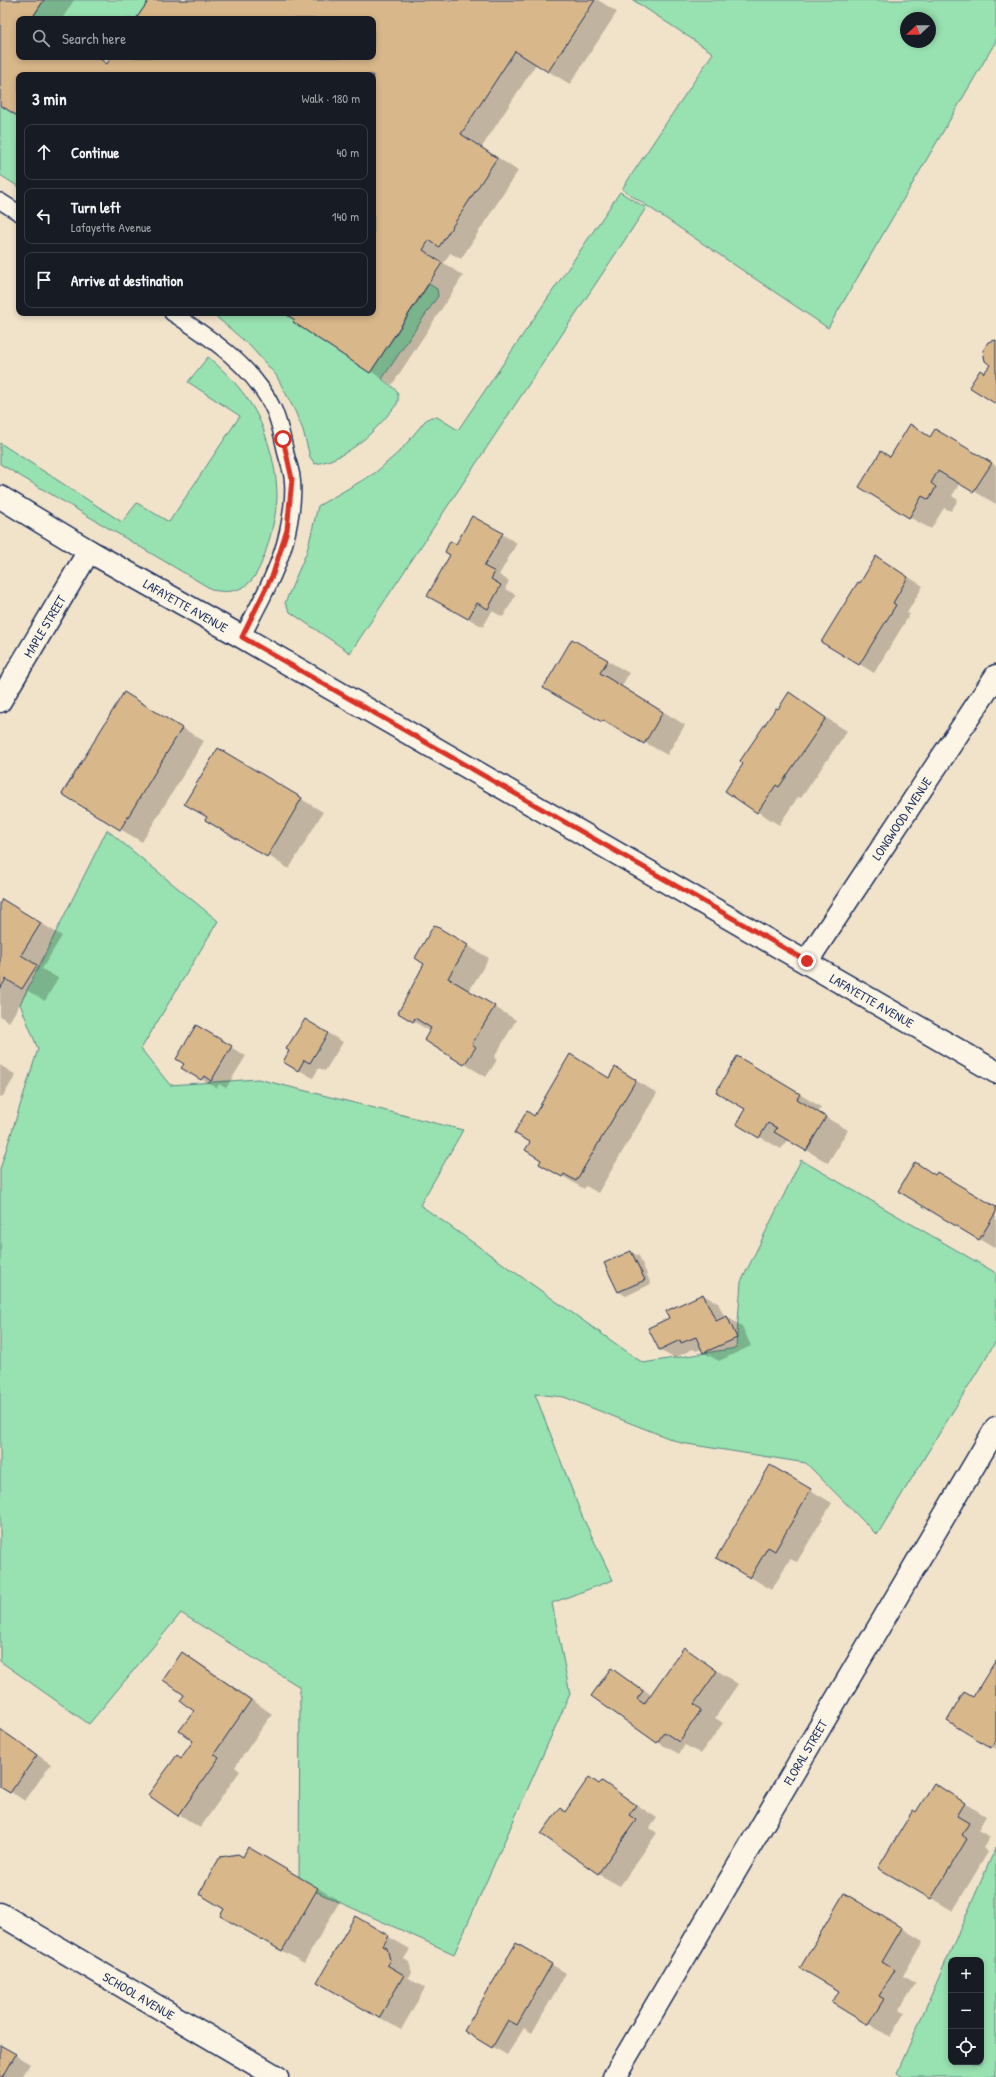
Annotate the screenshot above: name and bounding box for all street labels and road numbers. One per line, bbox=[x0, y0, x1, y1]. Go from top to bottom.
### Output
street label: LAFAYETTE AVENUE bbox=[140, 574, 231, 636]
street label: MAPLE STREET bbox=[19, 591, 70, 661]
street label: LONGWOOD AVENUE bbox=[867, 773, 936, 864]
street label: LAFAYETTE AVENUE bbox=[827, 969, 918, 1032]
street label: FLORAL STREET bbox=[779, 1715, 832, 1789]
street label: SCHOOL AVENUE bbox=[99, 1967, 178, 2024]

